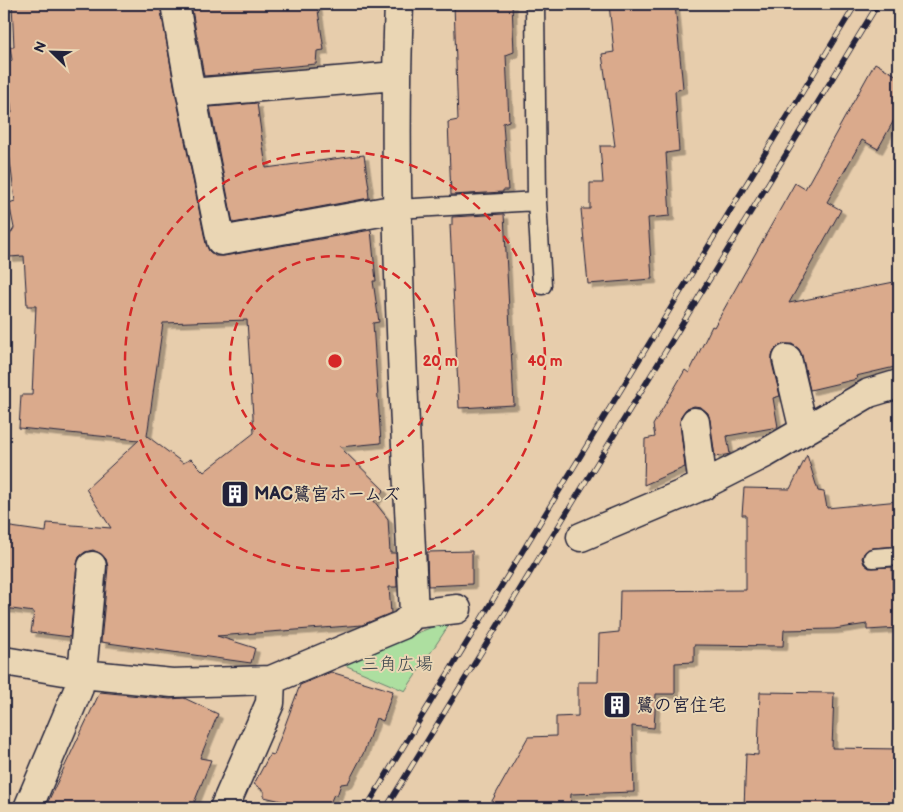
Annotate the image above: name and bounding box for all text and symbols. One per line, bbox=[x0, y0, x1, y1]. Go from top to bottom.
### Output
north arrow bbox=[28, 28, 78, 78]
text: N bbox=[31, 39, 50, 55]
centre of rings bbox=[326, 352, 344, 370]
text: 20 m bbox=[423, 352, 458, 371]
text: 40 m bbox=[527, 352, 563, 371]
building icon: MAC鷺宮ホームズ bbox=[220, 479, 250, 509]
place label: MAC鷺宮ホームズ bbox=[254, 484, 400, 505]
park label: 三角広場 bbox=[361, 654, 433, 675]
building icon: 鷺の宮住宅 bbox=[602, 690, 632, 720]
place label: 鷺の宮住宅 bbox=[636, 695, 726, 716]

